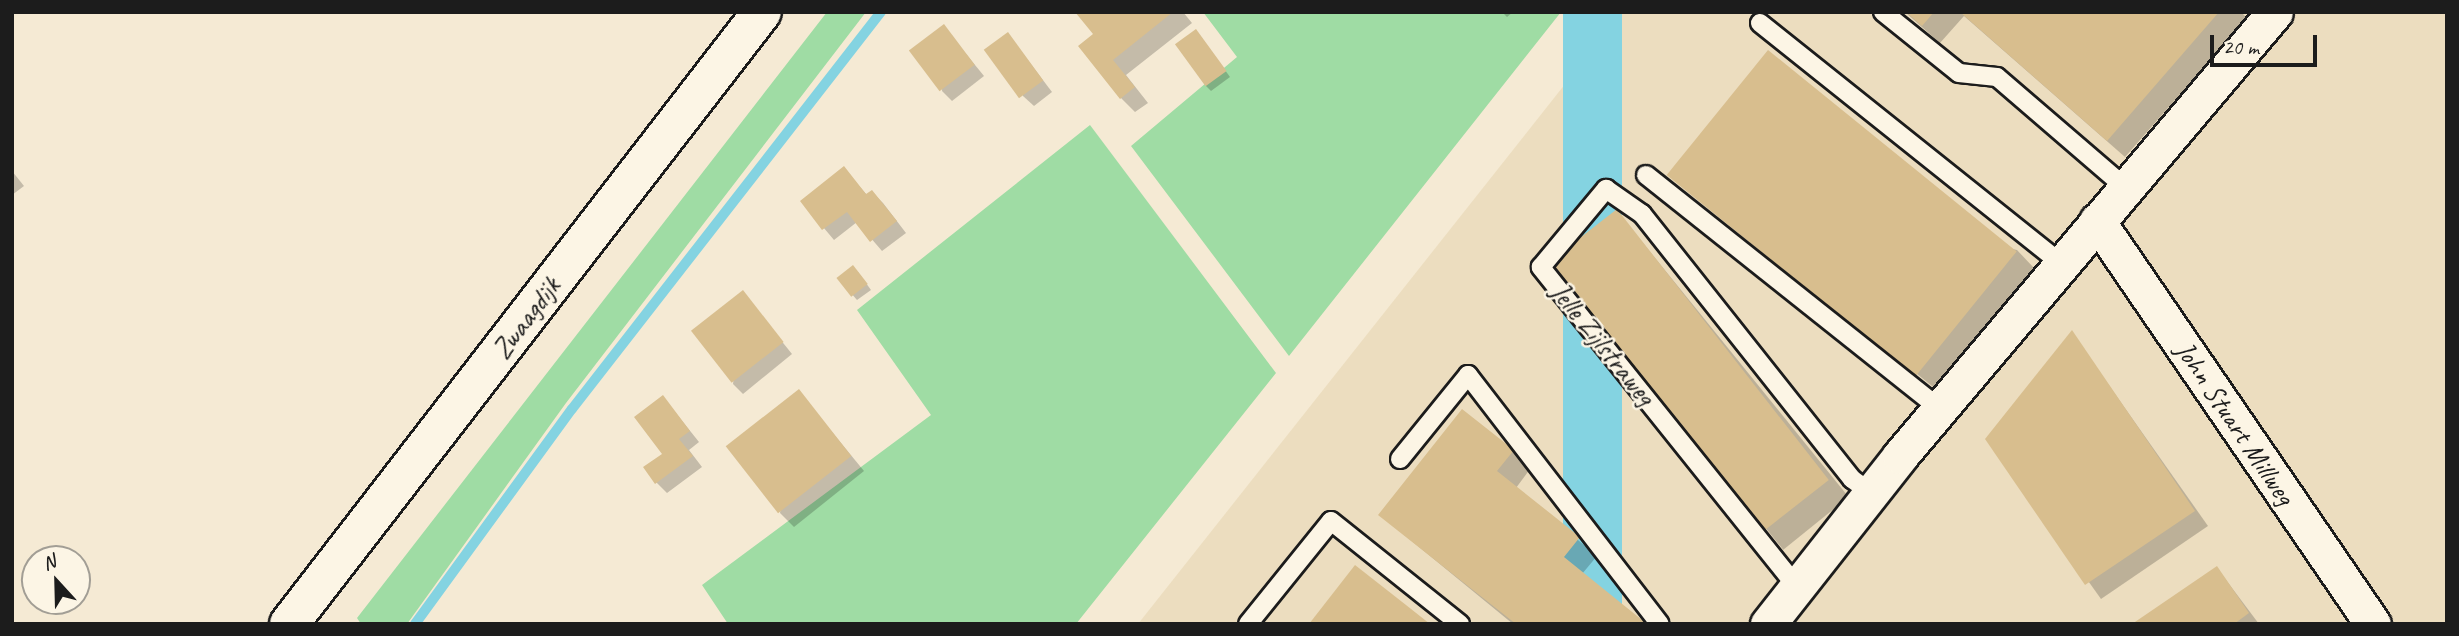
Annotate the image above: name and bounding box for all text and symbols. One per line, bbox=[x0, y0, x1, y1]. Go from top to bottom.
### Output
scale bar bbox=[2214, 21, 2321, 65]
text: 20 m bbox=[2223, 34, 2259, 60]
street label: Zwaagdijk bbox=[484, 271, 568, 365]
street label: Jelle Zijlstraweg bbox=[1544, 276, 1662, 412]
street label: John Stuart Millweg bbox=[2168, 335, 2302, 511]
north arrow bbox=[21, 545, 91, 615]
text: N bbox=[39, 549, 59, 576]

